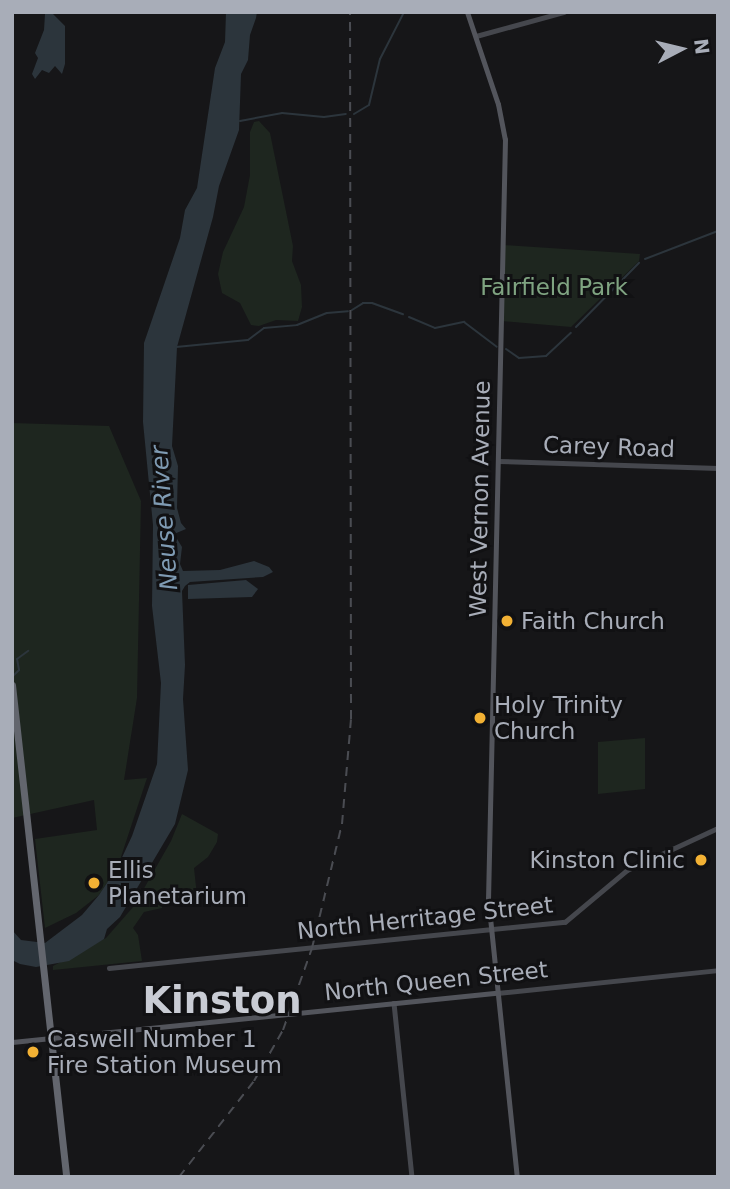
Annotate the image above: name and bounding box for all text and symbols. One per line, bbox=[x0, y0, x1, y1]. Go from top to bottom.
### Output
north arrow bbox=[646, 14, 716, 84]
text: N bbox=[690, 37, 714, 56]
park label: Fairfield Park bbox=[480, 273, 628, 301]
street label: West Vernon Avenue bbox=[464, 380, 496, 618]
street label: Carey Road bbox=[543, 431, 675, 463]
water label: Neuse River bbox=[146, 445, 184, 591]
place label: Faith Church bbox=[521, 607, 665, 635]
marker: Faith Church bbox=[499, 613, 515, 629]
place label: Holy Trinity Church bbox=[494, 691, 623, 745]
marker: Holy Trinity Church bbox=[472, 710, 488, 726]
place label: Kinston Clinic bbox=[530, 846, 685, 874]
marker: Kinston Clinic bbox=[691, 850, 711, 870]
place label: Ellis Planetarium bbox=[108, 856, 247, 910]
marker: Ellis Planetarium bbox=[86, 875, 102, 891]
street label: North Herritage Street bbox=[296, 891, 554, 945]
street label: North Queen Street bbox=[323, 956, 549, 1006]
district label: Kinston bbox=[142, 979, 302, 1023]
place label: Caswell Number 1 Fire Station Museum bbox=[47, 1025, 282, 1079]
marker: Caswell Number 1 Fire Station Museum bbox=[25, 1044, 41, 1060]

